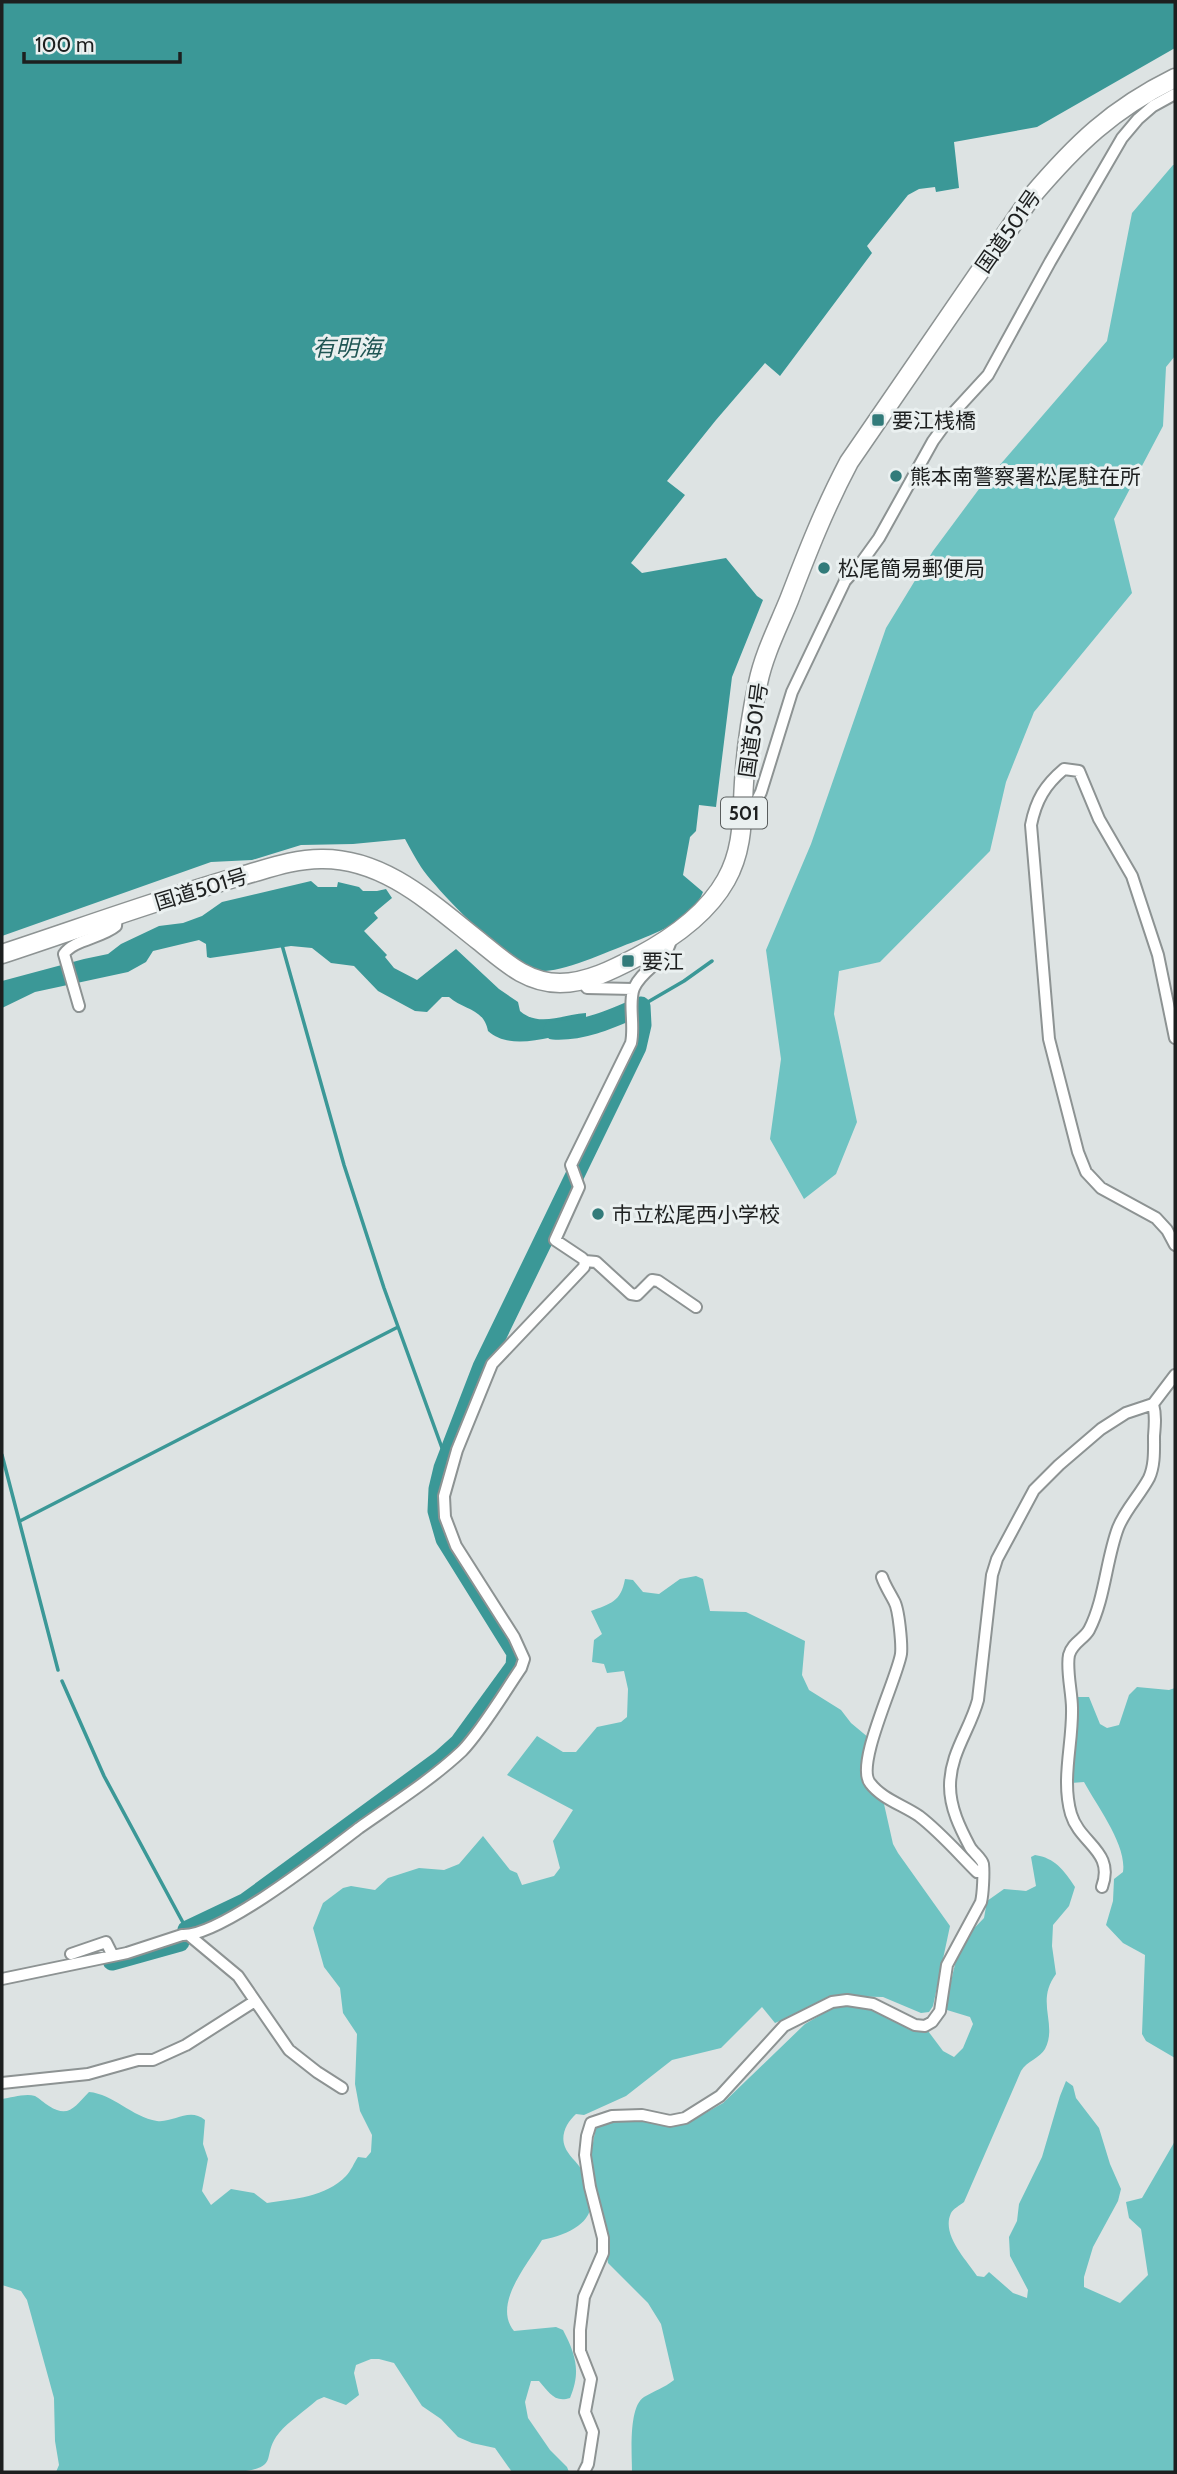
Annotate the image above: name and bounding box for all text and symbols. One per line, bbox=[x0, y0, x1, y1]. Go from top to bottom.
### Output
scale bar bbox=[24, 21, 180, 65]
text: 100 m bbox=[35, 32, 94, 57]
street label: 国道501号 bbox=[970, 185, 1046, 277]
water label: 有明海 bbox=[313, 334, 386, 362]
place label: 要江桟橋 bbox=[892, 408, 976, 433]
marker: 要江桟橋 bbox=[870, 412, 886, 428]
place label: 熊本南警察署松尾駐在所 bbox=[910, 464, 1141, 489]
marker: 熊本南警察署松尾駐在所 bbox=[888, 468, 904, 484]
place label: 松尾簡易郵便局 bbox=[838, 556, 985, 581]
marker: 松尾簡易郵便局 bbox=[816, 560, 832, 576]
street label: 国道501号 bbox=[734, 681, 772, 779]
road number: 501 bbox=[721, 798, 767, 828]
street label: 国道501号 bbox=[152, 863, 250, 915]
place label: 要江 bbox=[642, 949, 684, 974]
marker: 要江 bbox=[620, 953, 636, 969]
place label: 市立松尾西小学校 bbox=[612, 1202, 780, 1227]
marker: 市立松尾西小学校 bbox=[590, 1206, 606, 1222]

